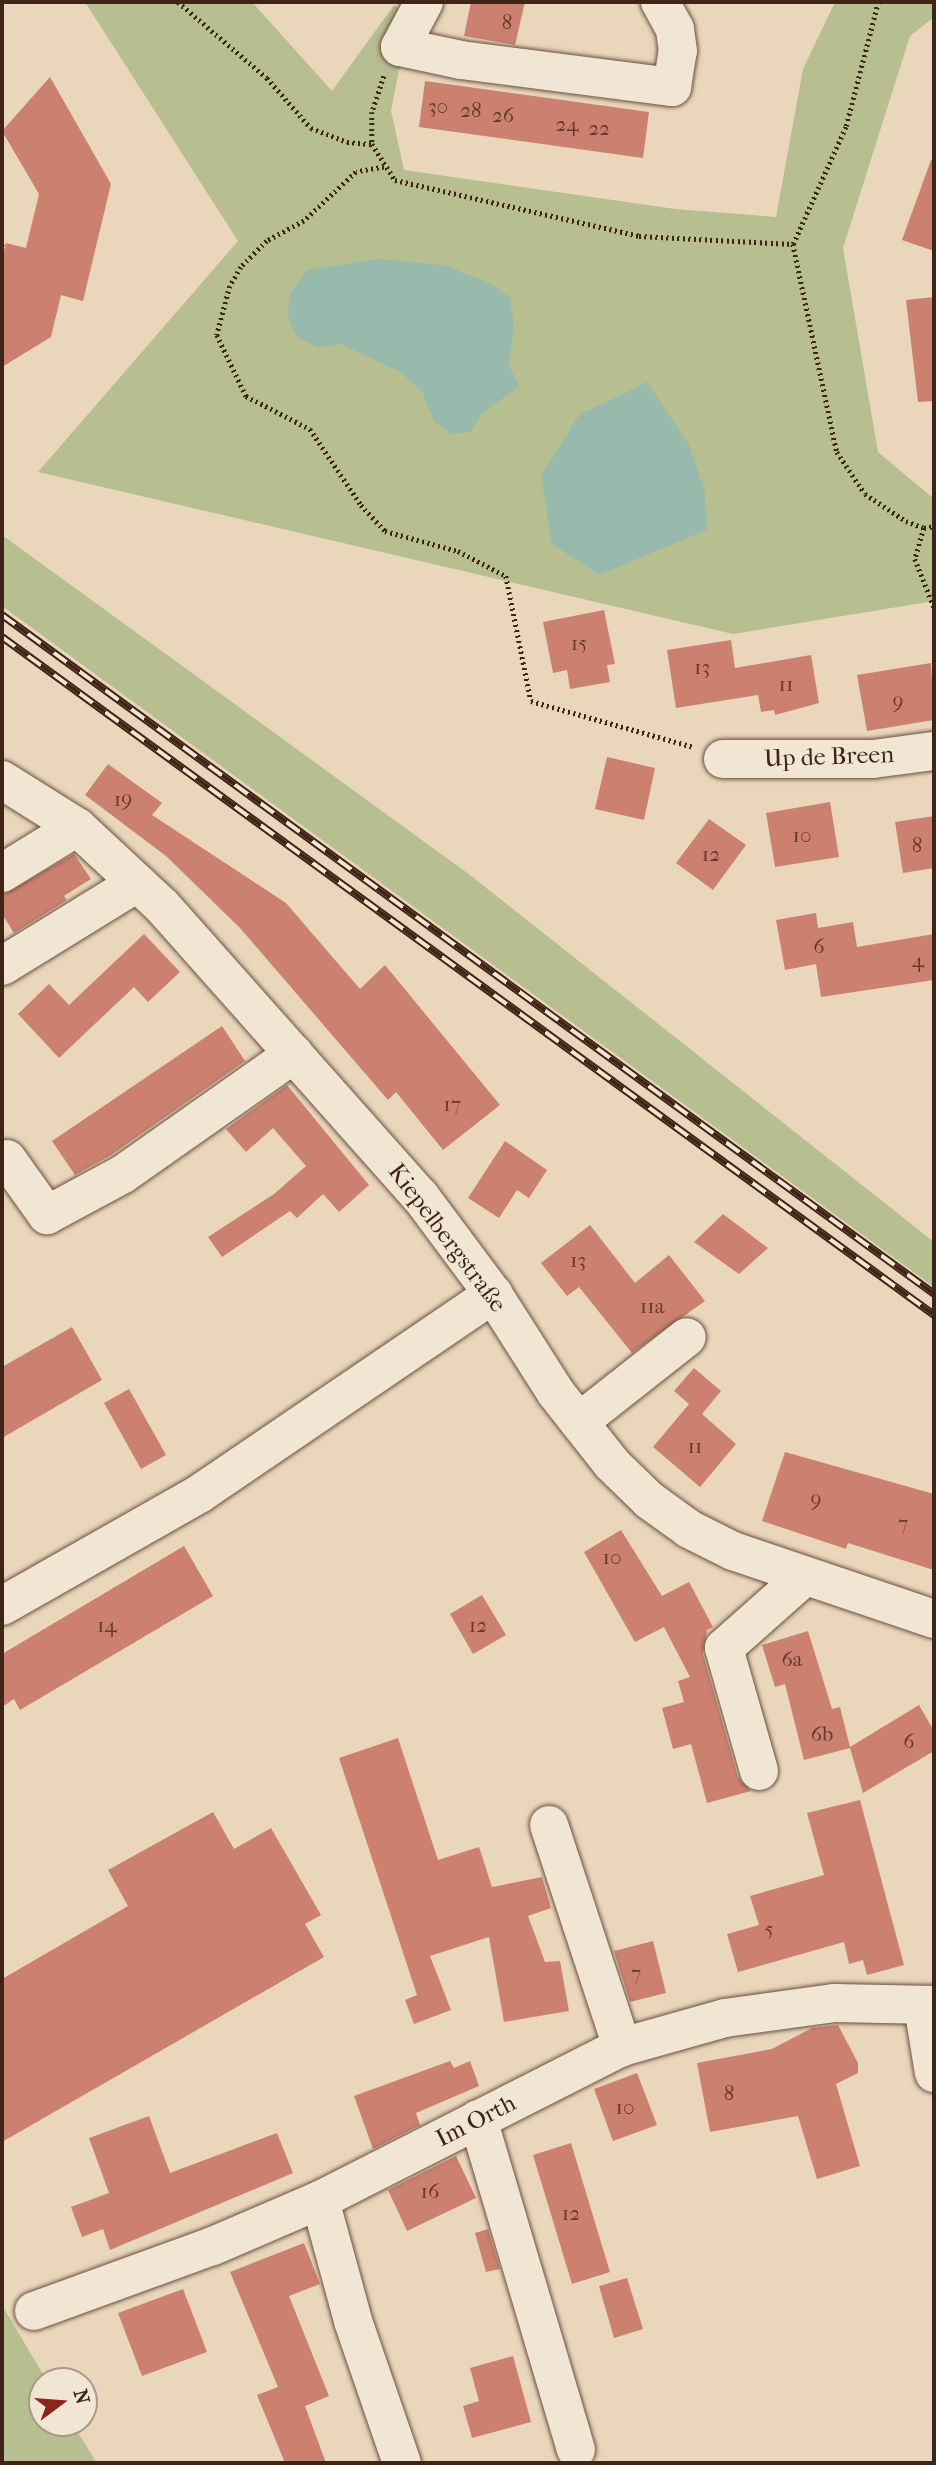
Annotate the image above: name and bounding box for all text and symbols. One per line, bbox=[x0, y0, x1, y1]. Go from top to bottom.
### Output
house number: 8 bbox=[502, 9, 512, 35]
house number: 30 bbox=[428, 93, 448, 119]
house number: 28 bbox=[460, 97, 482, 123]
house number: 26 bbox=[492, 102, 514, 128]
house number: 24 bbox=[555, 111, 579, 137]
house number: 22 bbox=[588, 115, 610, 141]
house number: 15 bbox=[571, 630, 587, 656]
house number: 13 bbox=[694, 654, 710, 680]
house number: 11 bbox=[779, 671, 793, 697]
house number: 9 bbox=[892, 688, 904, 714]
street label: Up de Breen bbox=[763, 740, 895, 774]
house number: 19 bbox=[114, 786, 132, 812]
house number: 10 bbox=[793, 822, 811, 848]
house number: 8 bbox=[912, 832, 922, 858]
house number: 12 bbox=[702, 841, 720, 867]
house number: 6 bbox=[813, 933, 825, 959]
house number: 4 bbox=[912, 947, 924, 973]
house number: 17 bbox=[443, 1091, 461, 1117]
street label: Kiepelbergstraße bbox=[382, 1158, 512, 1318]
house number: 13 bbox=[570, 1247, 586, 1273]
house number: 11a bbox=[640, 1293, 664, 1319]
house number: 11 bbox=[688, 1433, 702, 1459]
house number: 9 bbox=[810, 1486, 822, 1512]
house number: 7 bbox=[898, 1510, 908, 1536]
house number: 10 bbox=[603, 1544, 621, 1570]
house number: 14 bbox=[97, 1612, 117, 1638]
house number: 12 bbox=[469, 1612, 487, 1638]
house number: 6a bbox=[781, 1646, 803, 1672]
house number: 6b bbox=[811, 1721, 833, 1747]
house number: 6 bbox=[903, 1728, 915, 1754]
house number: 5 bbox=[764, 1916, 774, 1942]
house number: 7 bbox=[631, 1960, 641, 1986]
house number: 8 bbox=[724, 2080, 734, 2106]
street label: Im Orth bbox=[431, 2089, 521, 2153]
house number: 10 bbox=[616, 2094, 634, 2120]
house number: 16 bbox=[421, 2178, 439, 2204]
house number: 12 bbox=[562, 2200, 580, 2226]
north arrow bbox=[28, 2367, 98, 2437]
text: N bbox=[69, 2387, 94, 2407]

